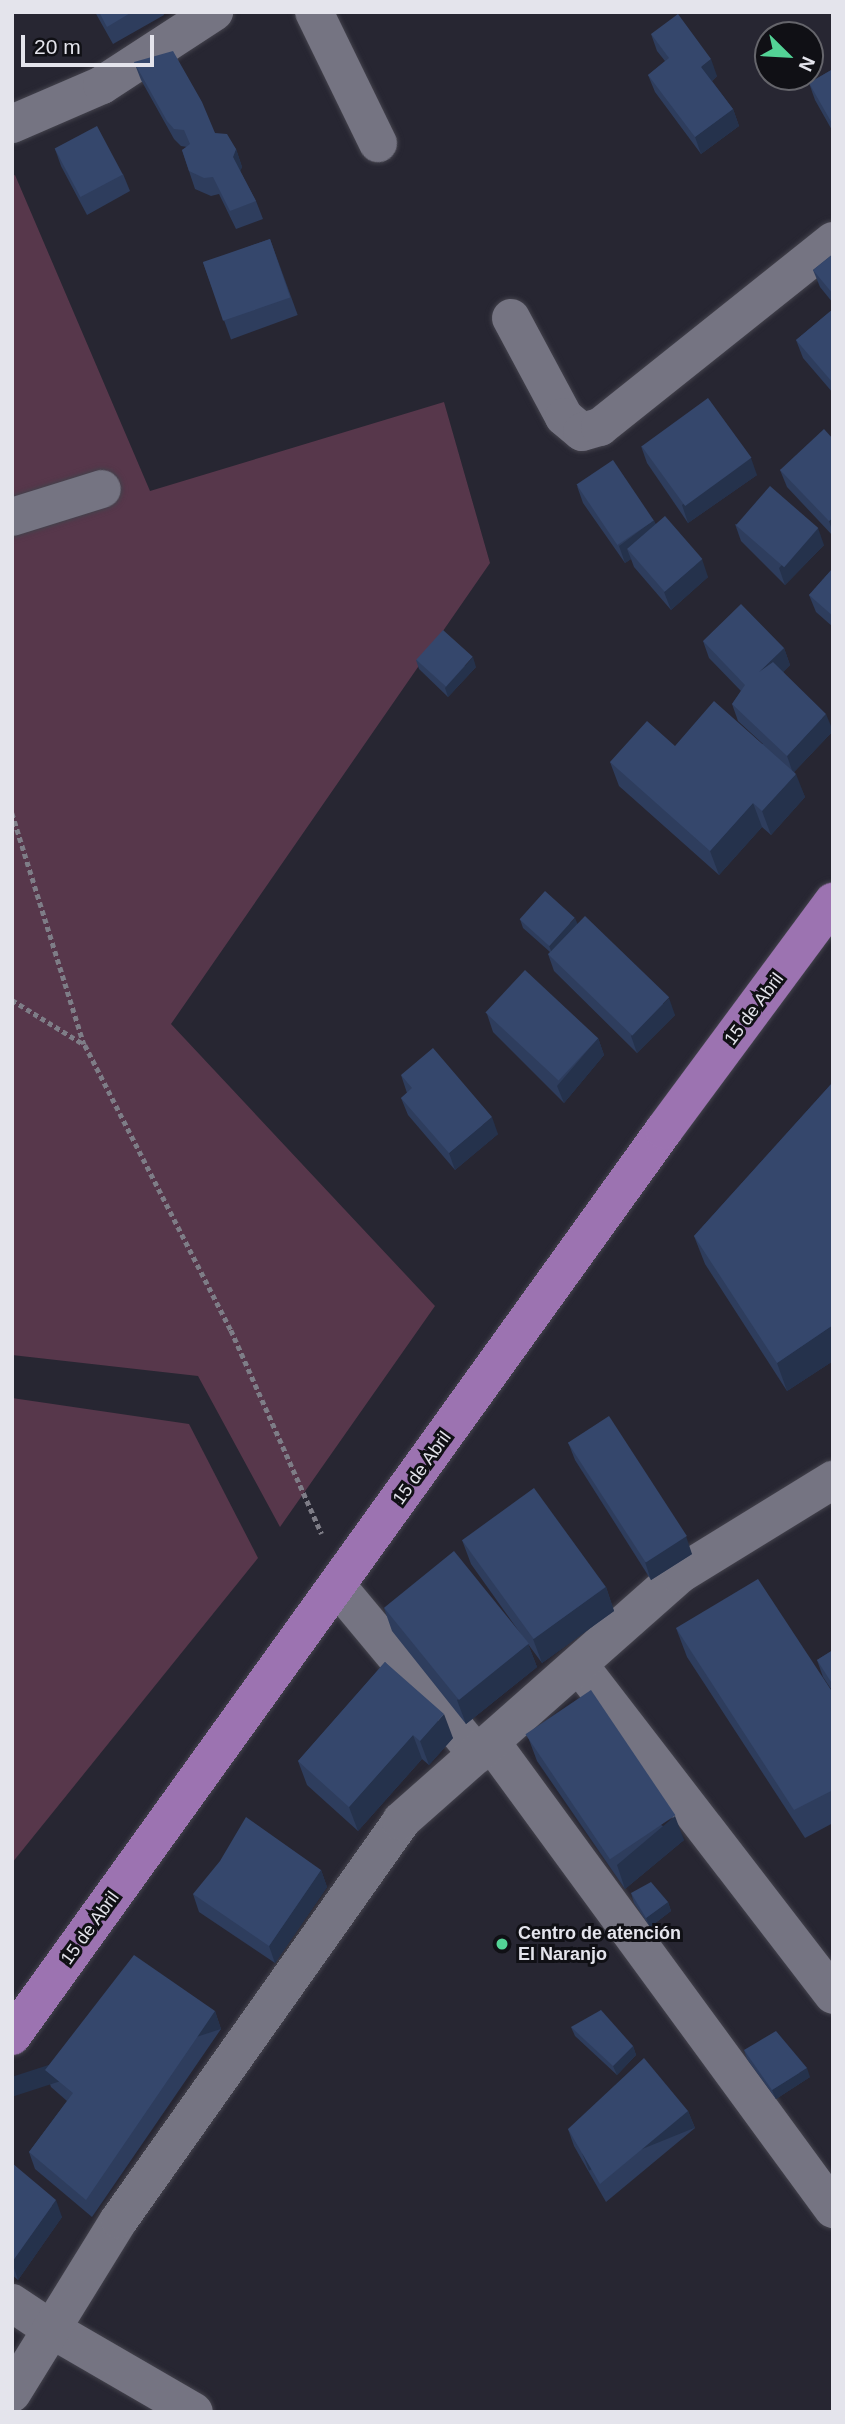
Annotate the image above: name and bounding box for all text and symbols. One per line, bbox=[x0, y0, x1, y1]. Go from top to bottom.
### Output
scale bar bbox=[24, 21, 158, 65]
north arrow bbox=[754, 21, 824, 91]
text: 20 m bbox=[34, 35, 81, 58]
text: N bbox=[794, 53, 819, 74]
street label: 15 de Abril bbox=[719, 968, 789, 1050]
street label: 15 de Abril bbox=[388, 1427, 456, 1509]
street label: 15 de Abril bbox=[56, 1887, 124, 1969]
place label: Centro de atención El Naranjo bbox=[518, 1923, 681, 1966]
marker: Centro de atención El Naranjo bbox=[492, 1934, 512, 1954]

